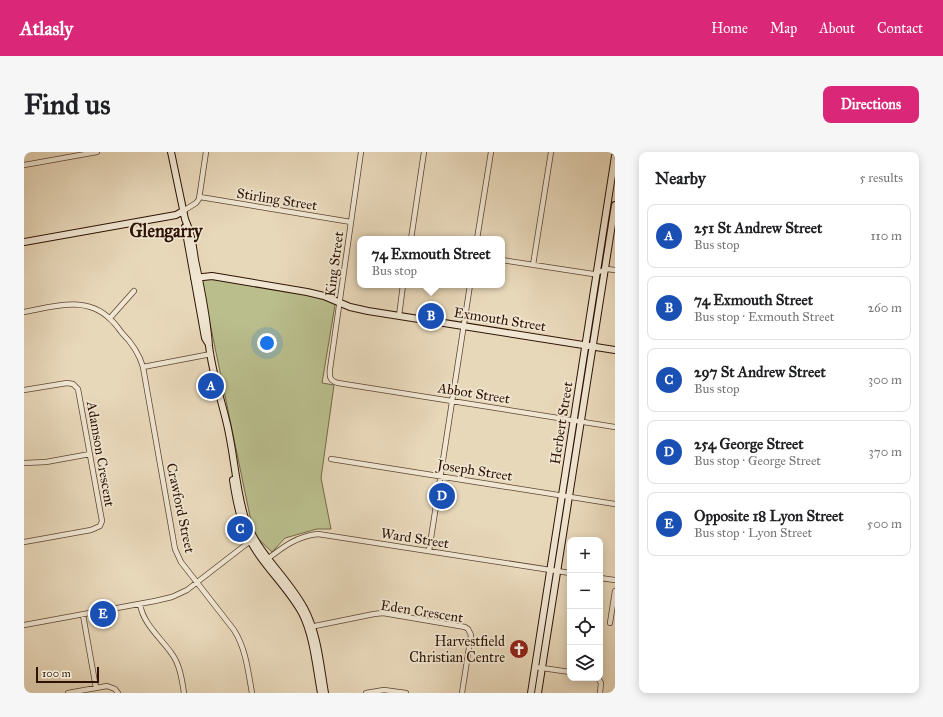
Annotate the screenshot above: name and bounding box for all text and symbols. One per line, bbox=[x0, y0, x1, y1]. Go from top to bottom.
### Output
text: Atlasly bbox=[20, 17, 73, 40]
text: Home bbox=[711, 20, 748, 37]
text: Map bbox=[770, 20, 797, 37]
text: About bbox=[819, 20, 855, 37]
text: Contact bbox=[877, 20, 923, 37]
button: Directions bbox=[823, 86, 919, 123]
text: Find us bbox=[24, 87, 110, 122]
text: Nearby bbox=[655, 168, 706, 189]
text: 5 results bbox=[859, 170, 903, 186]
street label: Stirling Street bbox=[235, 185, 319, 214]
text: 251 St Andrew Street bbox=[694, 219, 822, 237]
district label: Glengarry bbox=[129, 220, 204, 243]
text: A bbox=[665, 228, 673, 244]
text: 110 m bbox=[870, 228, 902, 244]
street label: King Street bbox=[322, 230, 347, 298]
popup bbox=[357, 236, 505, 288]
text: Bus stop bbox=[694, 237, 740, 253]
text: 74 Exmouth Street bbox=[371, 245, 491, 263]
text: Bus stop bbox=[371, 263, 417, 279]
text: 74 Exmouth Street bbox=[694, 291, 813, 309]
text: B bbox=[665, 300, 673, 316]
text: 260 m bbox=[868, 300, 902, 316]
pin: B bbox=[418, 301, 444, 331]
street label: Exmouth Street bbox=[453, 304, 547, 335]
text: Bus stop · Exmouth Street bbox=[694, 309, 834, 325]
your location bbox=[257, 333, 277, 353]
text: 297 St Andrew Street bbox=[694, 363, 826, 381]
pin: A bbox=[198, 371, 224, 401]
text: C bbox=[665, 372, 673, 388]
text: 300 m bbox=[868, 372, 902, 388]
street label: Abbot Street bbox=[436, 379, 511, 408]
street label: Herbert Street bbox=[547, 380, 576, 466]
text: Bus stop bbox=[694, 381, 740, 397]
street label: Adamson Crescent bbox=[83, 399, 118, 508]
text: 254 George Street bbox=[694, 435, 804, 453]
text: D bbox=[664, 444, 674, 460]
text: 370 m bbox=[869, 444, 902, 460]
text: Bus stop · George Street bbox=[694, 453, 821, 469]
street label: Joseph Street bbox=[434, 456, 514, 486]
street label: Crawford Street bbox=[163, 462, 198, 555]
pin: D bbox=[429, 481, 455, 511]
text: Opposite 18 Lyon Street bbox=[694, 507, 844, 525]
pin: C bbox=[227, 514, 253, 544]
text: E bbox=[664, 516, 674, 532]
text: 500 m bbox=[867, 516, 902, 532]
street label: Ward Street bbox=[380, 525, 450, 552]
text: Bus stop · Lyon Street bbox=[694, 525, 812, 541]
map controls bbox=[567, 537, 603, 681]
button: + bbox=[567, 537, 603, 573]
button: − bbox=[567, 573, 603, 609]
street label: Eden Crescent bbox=[379, 597, 464, 626]
pin: E bbox=[90, 599, 116, 629]
button: locate bbox=[567, 609, 603, 645]
place label: Harvestfield Christian Centre bbox=[409, 633, 505, 666]
church icon: Harvestfield Christian Centre bbox=[508, 638, 530, 660]
button: layers bbox=[567, 645, 603, 681]
scale bar bbox=[36, 665, 99, 684]
text: 100 m bbox=[42, 667, 71, 680]

